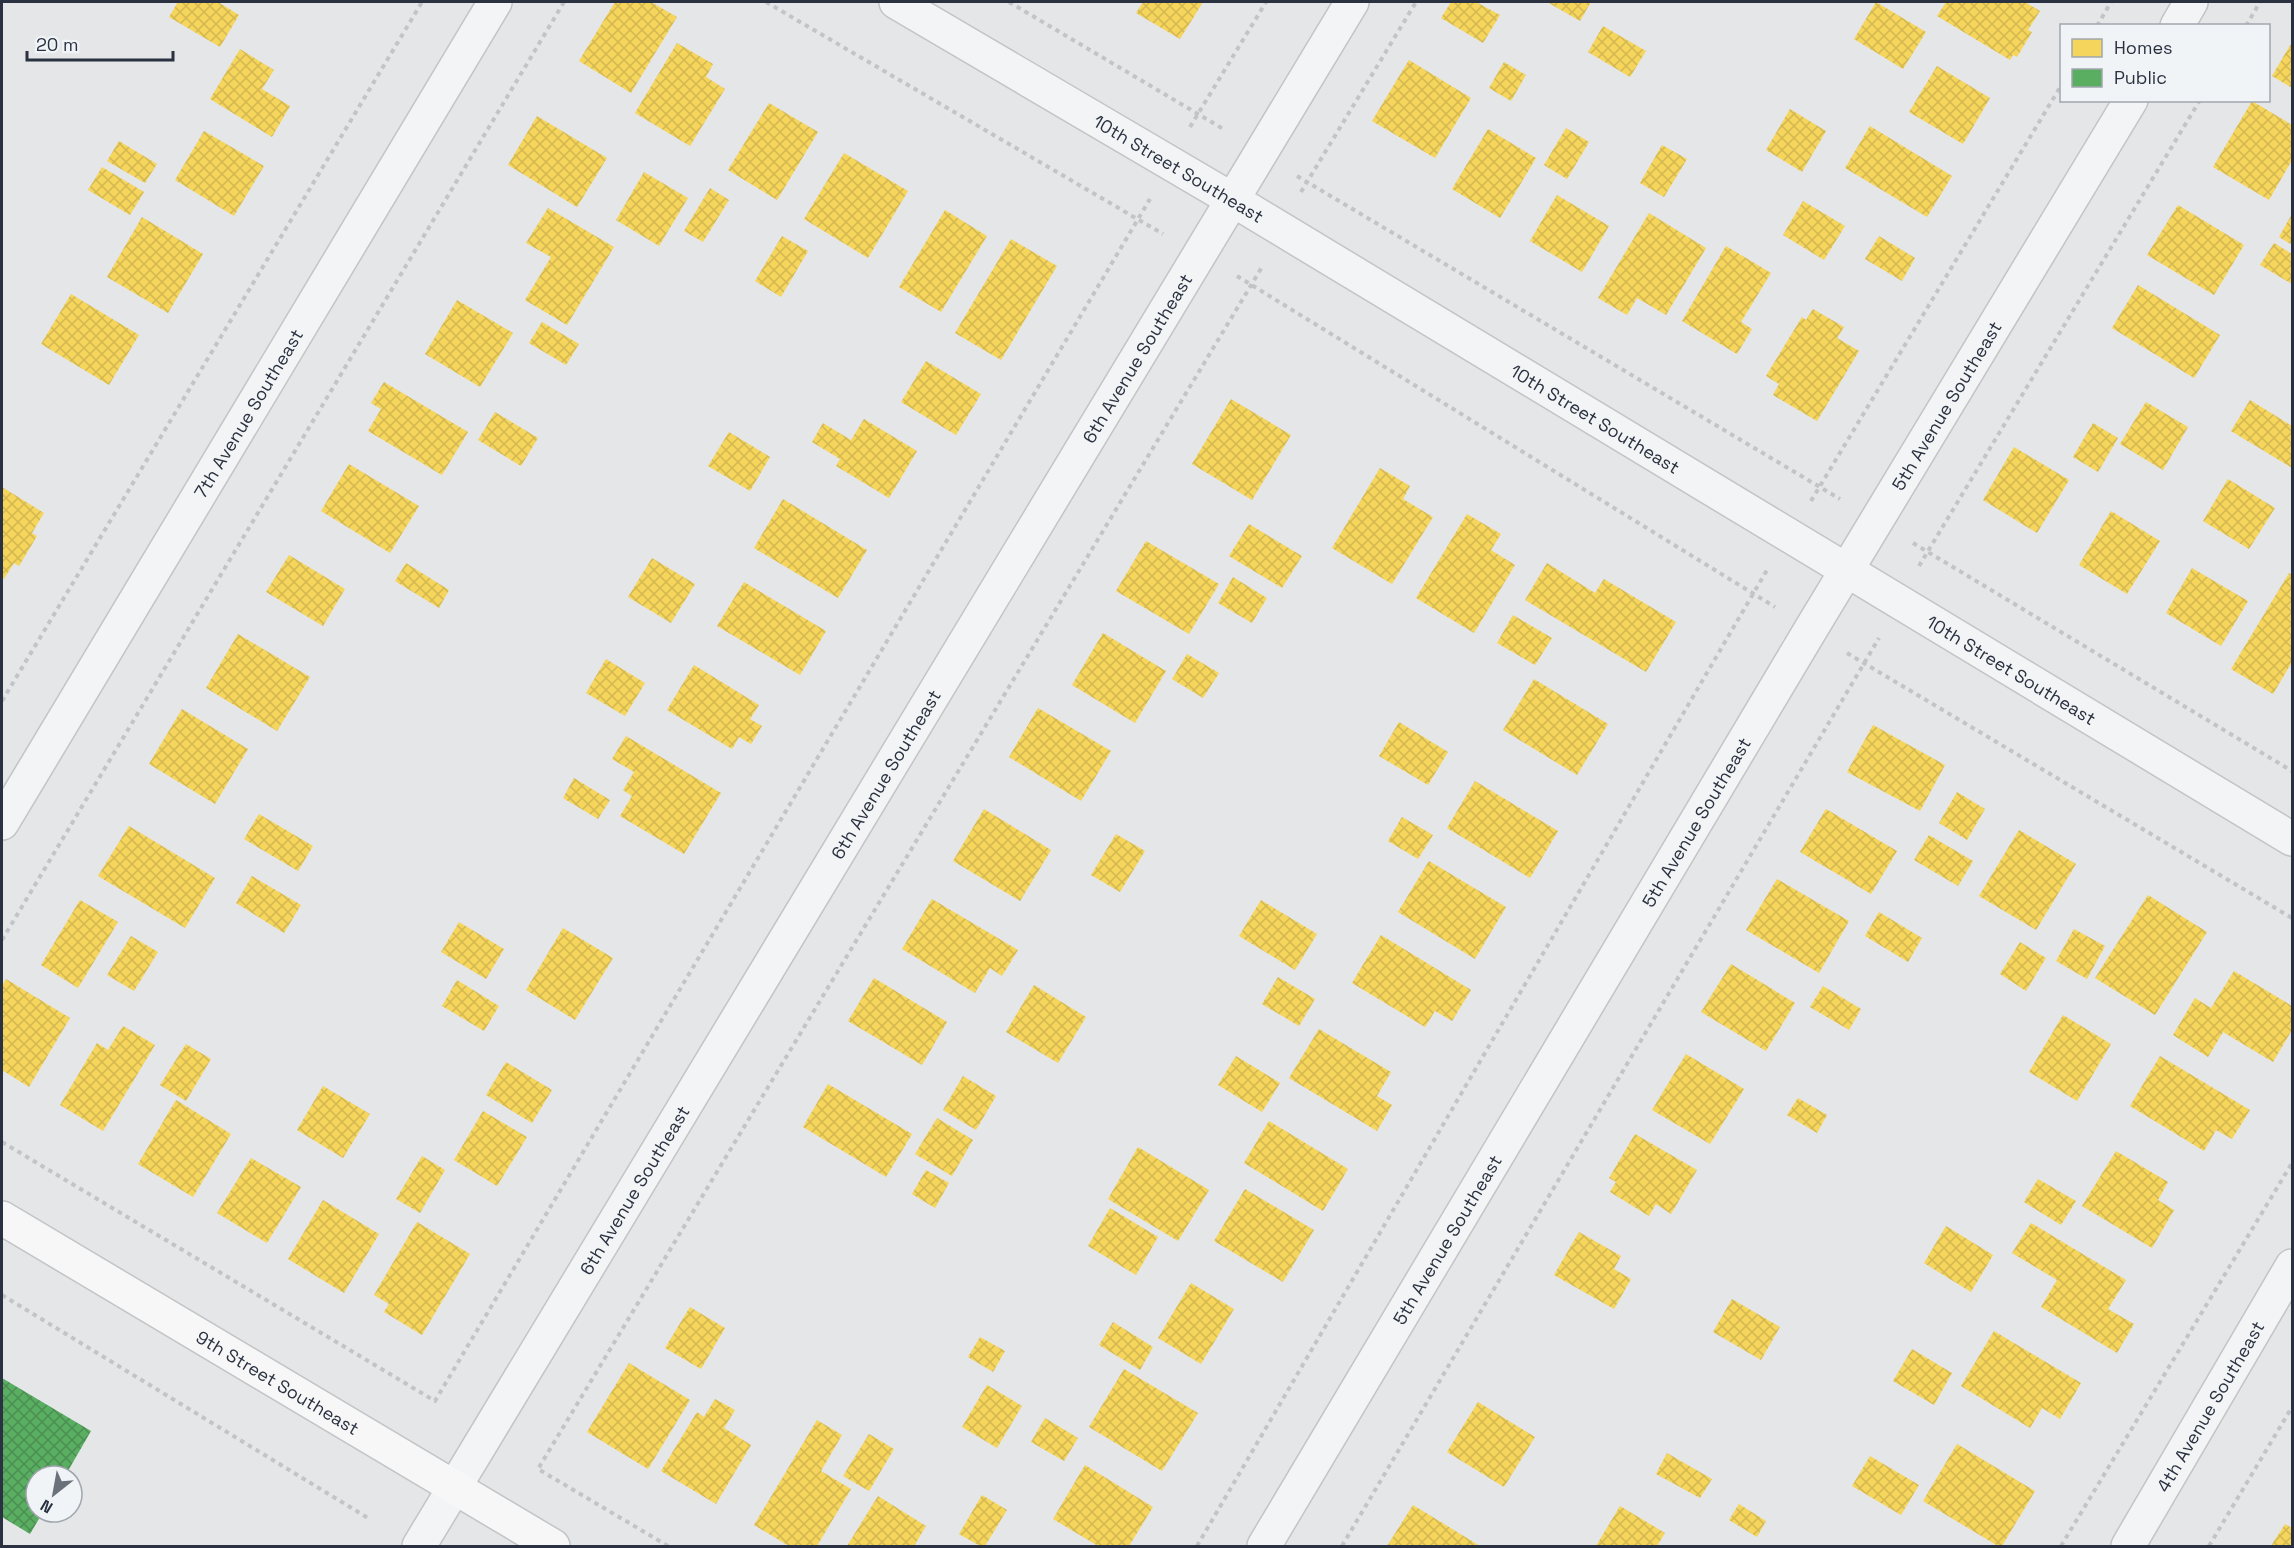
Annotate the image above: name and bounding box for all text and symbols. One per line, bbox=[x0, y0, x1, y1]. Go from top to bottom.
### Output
scale bar bbox=[27, 24, 172, 62]
legend bbox=[2060, 24, 2270, 102]
text: 20 m bbox=[36, 33, 79, 56]
text: Homes bbox=[2114, 36, 2173, 59]
text: Public bbox=[2114, 66, 2167, 89]
street label: 10th Street Southeast bbox=[1089, 109, 1268, 227]
street label: 6th Avenue Southeast bbox=[1077, 269, 1197, 447]
street label: 5th Avenue Southeast bbox=[1886, 317, 2006, 494]
street label: 7th Avenue Southeast bbox=[189, 324, 308, 502]
street label: 10th Street Southeast bbox=[1506, 359, 1684, 478]
street label: 10th Street Southeast bbox=[1923, 610, 2100, 730]
street label: 6th Avenue Southeast bbox=[825, 685, 946, 863]
street label: 5th Avenue Southeast bbox=[1636, 733, 1755, 911]
street label: 6th Avenue Southeast bbox=[574, 1101, 694, 1279]
street label: 5th Avenue Southeast bbox=[1387, 1150, 1506, 1329]
street label: 4th Avenue Southeast bbox=[2151, 1317, 2269, 1496]
street label: 9th Street Southeast bbox=[192, 1325, 363, 1440]
north arrow bbox=[24, 1464, 84, 1524]
text: N bbox=[37, 1495, 57, 1518]

